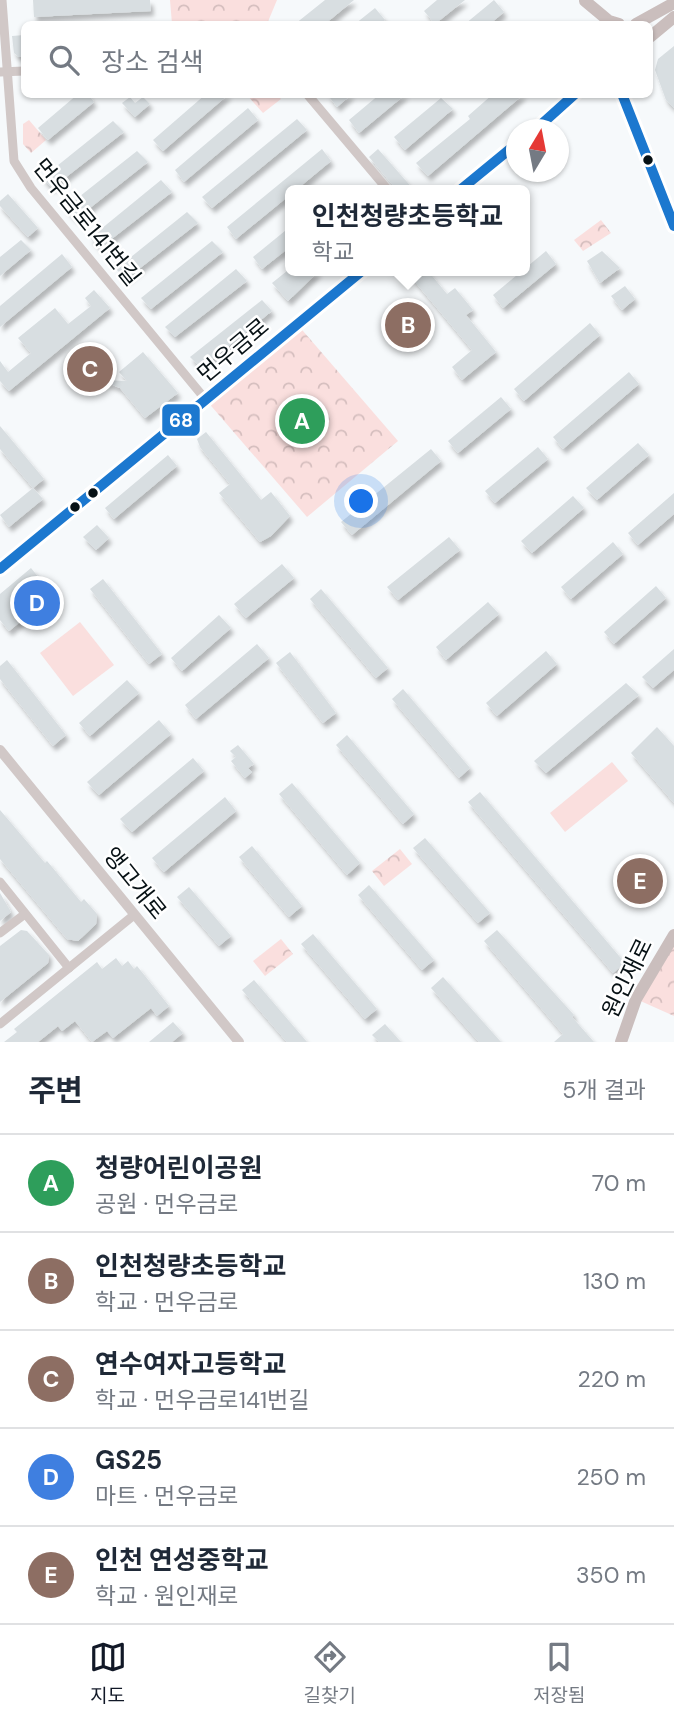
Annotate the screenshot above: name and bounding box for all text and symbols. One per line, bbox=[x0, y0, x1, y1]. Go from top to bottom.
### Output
search box bbox=[21, 21, 653, 98]
icon: search bbox=[45, 41, 83, 79]
text: 장소 검색 bbox=[101, 45, 204, 79]
north arrow bbox=[506, 119, 569, 182]
street label: 먼우금로141번길 bbox=[26, 152, 148, 292]
unlabelled marker bbox=[641, 153, 655, 167]
popup bbox=[285, 185, 530, 276]
text: 인천청량초등학교 bbox=[312, 199, 503, 233]
text: 학교 bbox=[312, 237, 354, 267]
pin: B bbox=[385, 299, 431, 351]
street label: 먼우금로 bbox=[191, 311, 275, 389]
pin: C bbox=[67, 343, 113, 395]
pin: A bbox=[279, 395, 325, 447]
line badge: 68 bbox=[161, 403, 201, 437]
text: 68 bbox=[169, 408, 193, 433]
your location bbox=[344, 484, 378, 518]
unlabelled marker bbox=[86, 486, 100, 500]
unlabelled marker bbox=[68, 500, 82, 514]
pin: D bbox=[14, 577, 60, 629]
street label: 앵고개로 bbox=[97, 841, 173, 925]
pin: E bbox=[617, 855, 663, 907]
street label: 원인재로 bbox=[595, 933, 659, 1023]
text: 주변 bbox=[28, 1071, 83, 1110]
text: 5개 결과 bbox=[562, 1075, 646, 1105]
text: 청량어린이공원 bbox=[95, 1151, 262, 1185]
text: A bbox=[43, 1168, 59, 1198]
text: 70 m bbox=[592, 1168, 646, 1198]
text: 공원 · 먼우금로 bbox=[95, 1189, 239, 1219]
text: 인천청량초등학교 bbox=[95, 1249, 286, 1283]
text: B bbox=[44, 1266, 58, 1296]
text: 130 m bbox=[583, 1266, 646, 1296]
text: 학교 · 먼우금로 bbox=[95, 1287, 239, 1317]
text: 연수여자고등학교 bbox=[95, 1347, 286, 1381]
text: C bbox=[43, 1364, 59, 1394]
text: 220 m bbox=[577, 1364, 646, 1394]
text: 학교 · 먼우금로141번길 bbox=[95, 1385, 309, 1415]
text: GS25 bbox=[95, 1443, 162, 1477]
text: D bbox=[43, 1462, 59, 1492]
text: 250 m bbox=[576, 1462, 646, 1492]
text: 마트 · 먼우금로 bbox=[95, 1481, 239, 1511]
text: 인천 연성중학교 bbox=[95, 1543, 269, 1577]
text: E bbox=[44, 1560, 58, 1590]
text: 350 m bbox=[576, 1560, 646, 1590]
text: 학교 · 원인재로 bbox=[95, 1581, 239, 1611]
tab: 지도 bbox=[89, 1638, 127, 1708]
tab: 길찾기 bbox=[304, 1638, 356, 1708]
tab: 저장됨 bbox=[533, 1638, 585, 1708]

